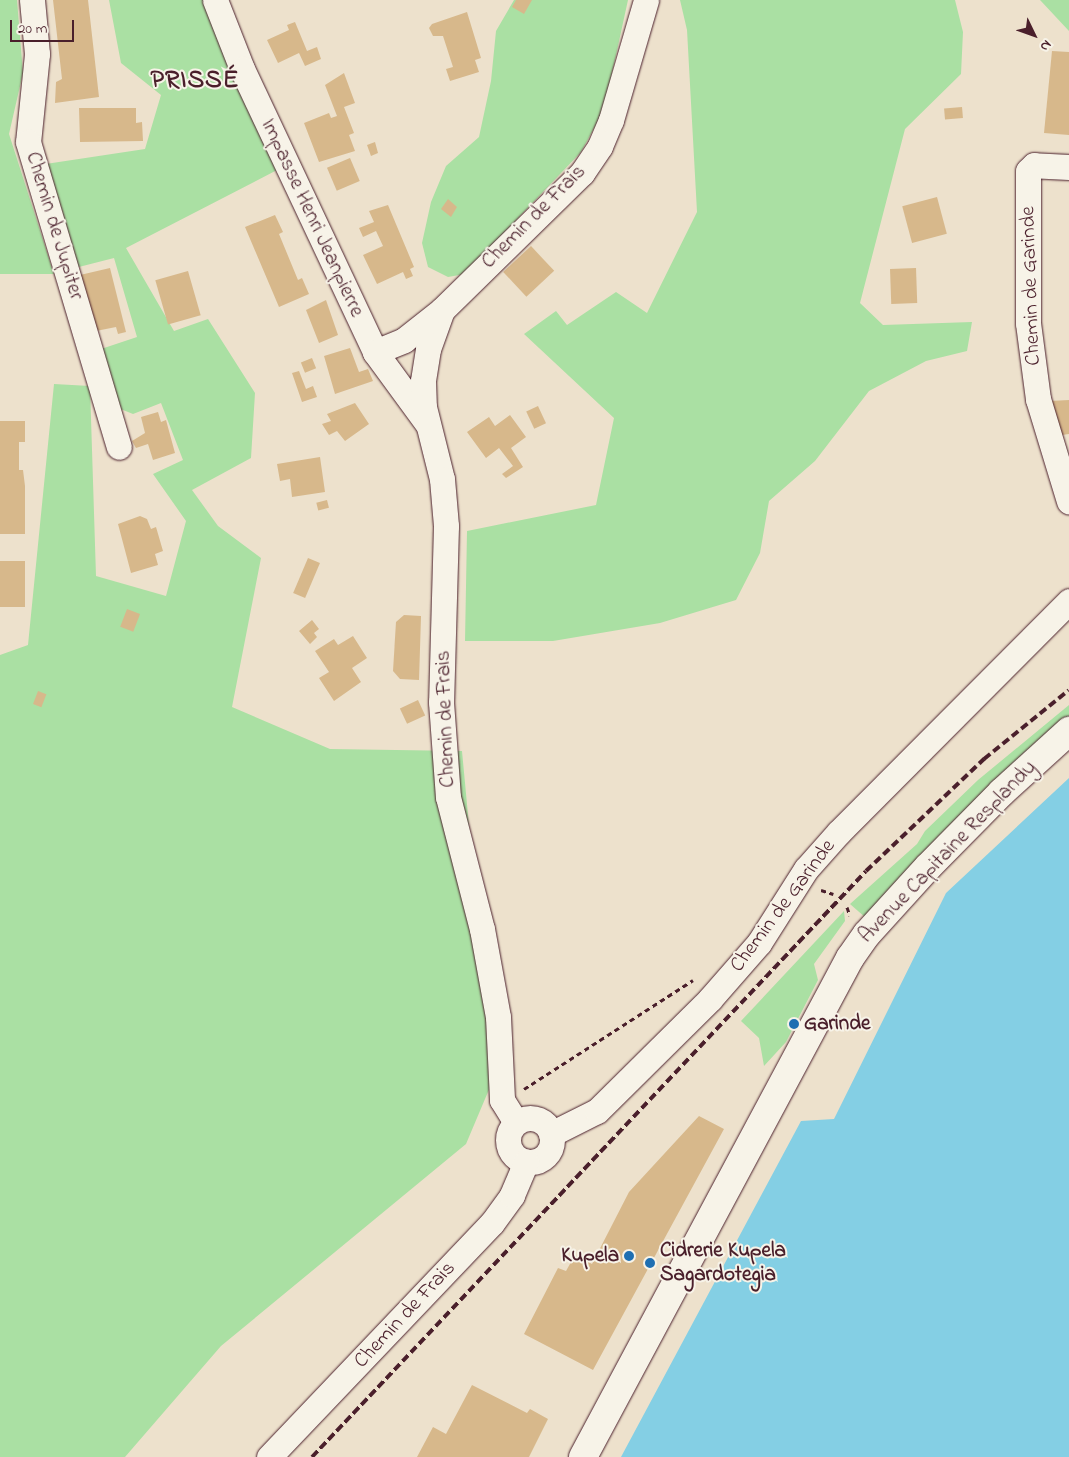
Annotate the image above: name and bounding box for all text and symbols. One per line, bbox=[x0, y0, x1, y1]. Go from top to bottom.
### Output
scale bar bbox=[12, 10, 76, 42]
north arrow bbox=[1009, 10, 1059, 60]
text: 20 m bbox=[18, 18, 47, 40]
text: N bbox=[1035, 35, 1056, 56]
district label: PRISSÉ bbox=[150, 66, 240, 98]
street label: Impasse Henri Jeanpierre bbox=[255, 115, 369, 321]
street label: Chemin de Jupiter bbox=[20, 149, 88, 303]
street label: Chemin de Frais bbox=[477, 160, 591, 274]
street label: Chemin de Garinde bbox=[1016, 206, 1046, 366]
street label: Chemin de Frais bbox=[431, 650, 461, 788]
street label: Avenue Capitaine Resplandy bbox=[854, 755, 1042, 949]
street label: Chemin de Garinde bbox=[725, 835, 841, 977]
place label: Garinde bbox=[804, 1011, 870, 1037]
marker: Garinde bbox=[788, 1018, 800, 1030]
place label: Cidrerie Kupela Sagardotegia bbox=[660, 1238, 786, 1288]
place label: Kupela bbox=[561, 1243, 619, 1269]
marker: Kupela bbox=[623, 1250, 635, 1262]
street label: Chemin de Frais bbox=[349, 1256, 461, 1374]
marker: Cidrerie Kupela Sagardotegia bbox=[644, 1257, 656, 1269]

